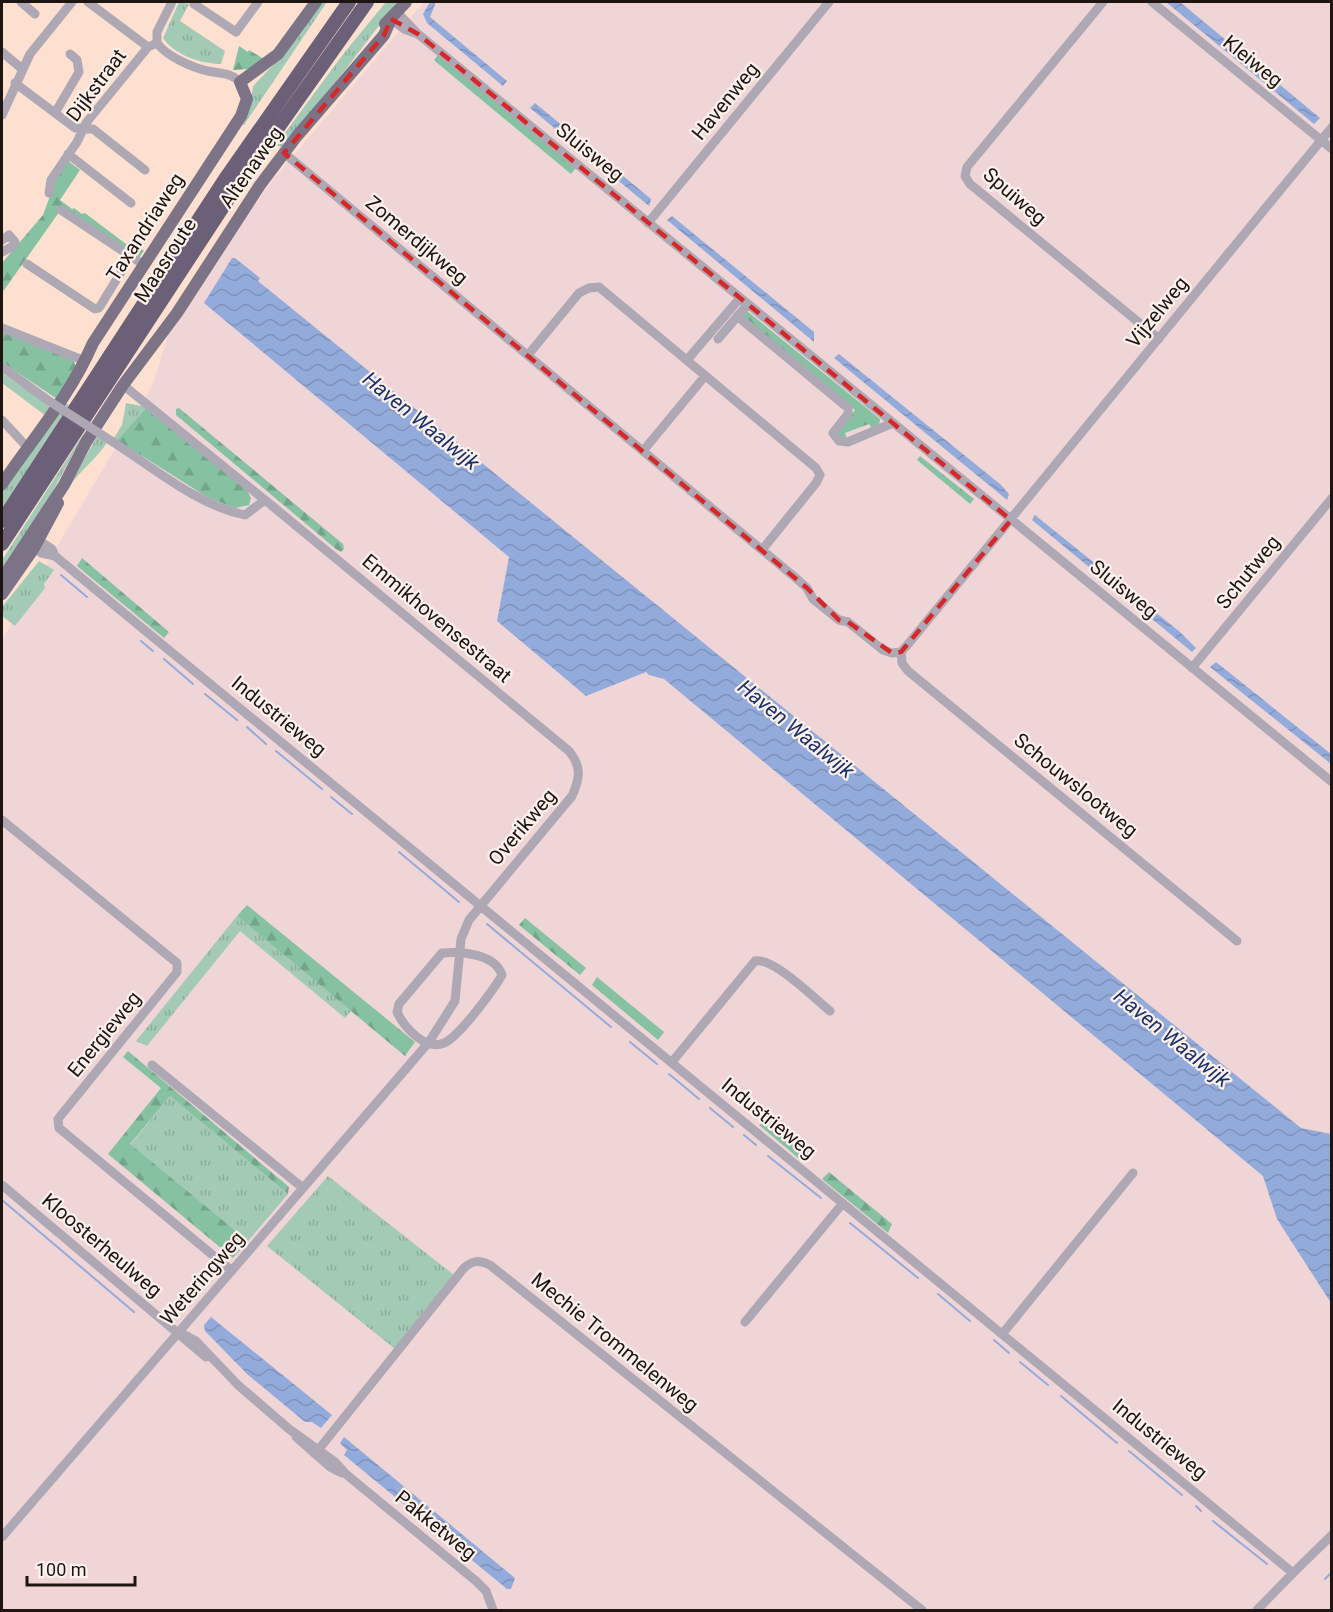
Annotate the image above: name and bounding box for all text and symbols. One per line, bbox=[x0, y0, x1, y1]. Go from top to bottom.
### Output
street label: Kleiweg bbox=[1218, 30, 1288, 92]
street label: Dijkstraat bbox=[61, 44, 131, 126]
street label: Havenweg bbox=[686, 57, 764, 145]
street label: Sluisweg bbox=[551, 118, 629, 186]
street label: Altenaweg bbox=[214, 122, 288, 212]
street label: Spuiweg bbox=[979, 162, 1051, 230]
street label: Taxandriaweg bbox=[101, 168, 189, 286]
street label: Zomerdijkweg bbox=[361, 190, 473, 290]
street label: Maasroute bbox=[129, 213, 201, 307]
street label: Vijzelweg bbox=[1121, 272, 1193, 352]
water label: Haven Waalwijk bbox=[358, 367, 485, 476]
street label: Schutweg bbox=[1211, 530, 1285, 614]
street label: Emmikhovensestraat bbox=[357, 549, 517, 687]
street label: Sluisweg bbox=[1085, 555, 1163, 623]
street label: Industrieweg bbox=[227, 671, 331, 761]
water label: Haven Waalwijk bbox=[733, 675, 860, 784]
street label: Schouwslootweg bbox=[1009, 728, 1143, 842]
street label: Overikweg bbox=[483, 784, 561, 870]
water label: Haven Waalwijk bbox=[1109, 984, 1236, 1093]
street label: Energieweg bbox=[62, 986, 146, 1082]
street label: Industrieweg bbox=[717, 1073, 821, 1163]
street label: Kloosterheulweg bbox=[37, 1188, 167, 1302]
street label: Weteringweg bbox=[155, 1226, 249, 1330]
street label: Mechie Trommelenweg bbox=[527, 1267, 703, 1417]
street label: Industrieweg bbox=[1108, 1394, 1212, 1484]
street label: Pakketweg bbox=[391, 1485, 481, 1565]
scale bar bbox=[27, 1549, 135, 1587]
text: 100 m bbox=[36, 1559, 87, 1580]

